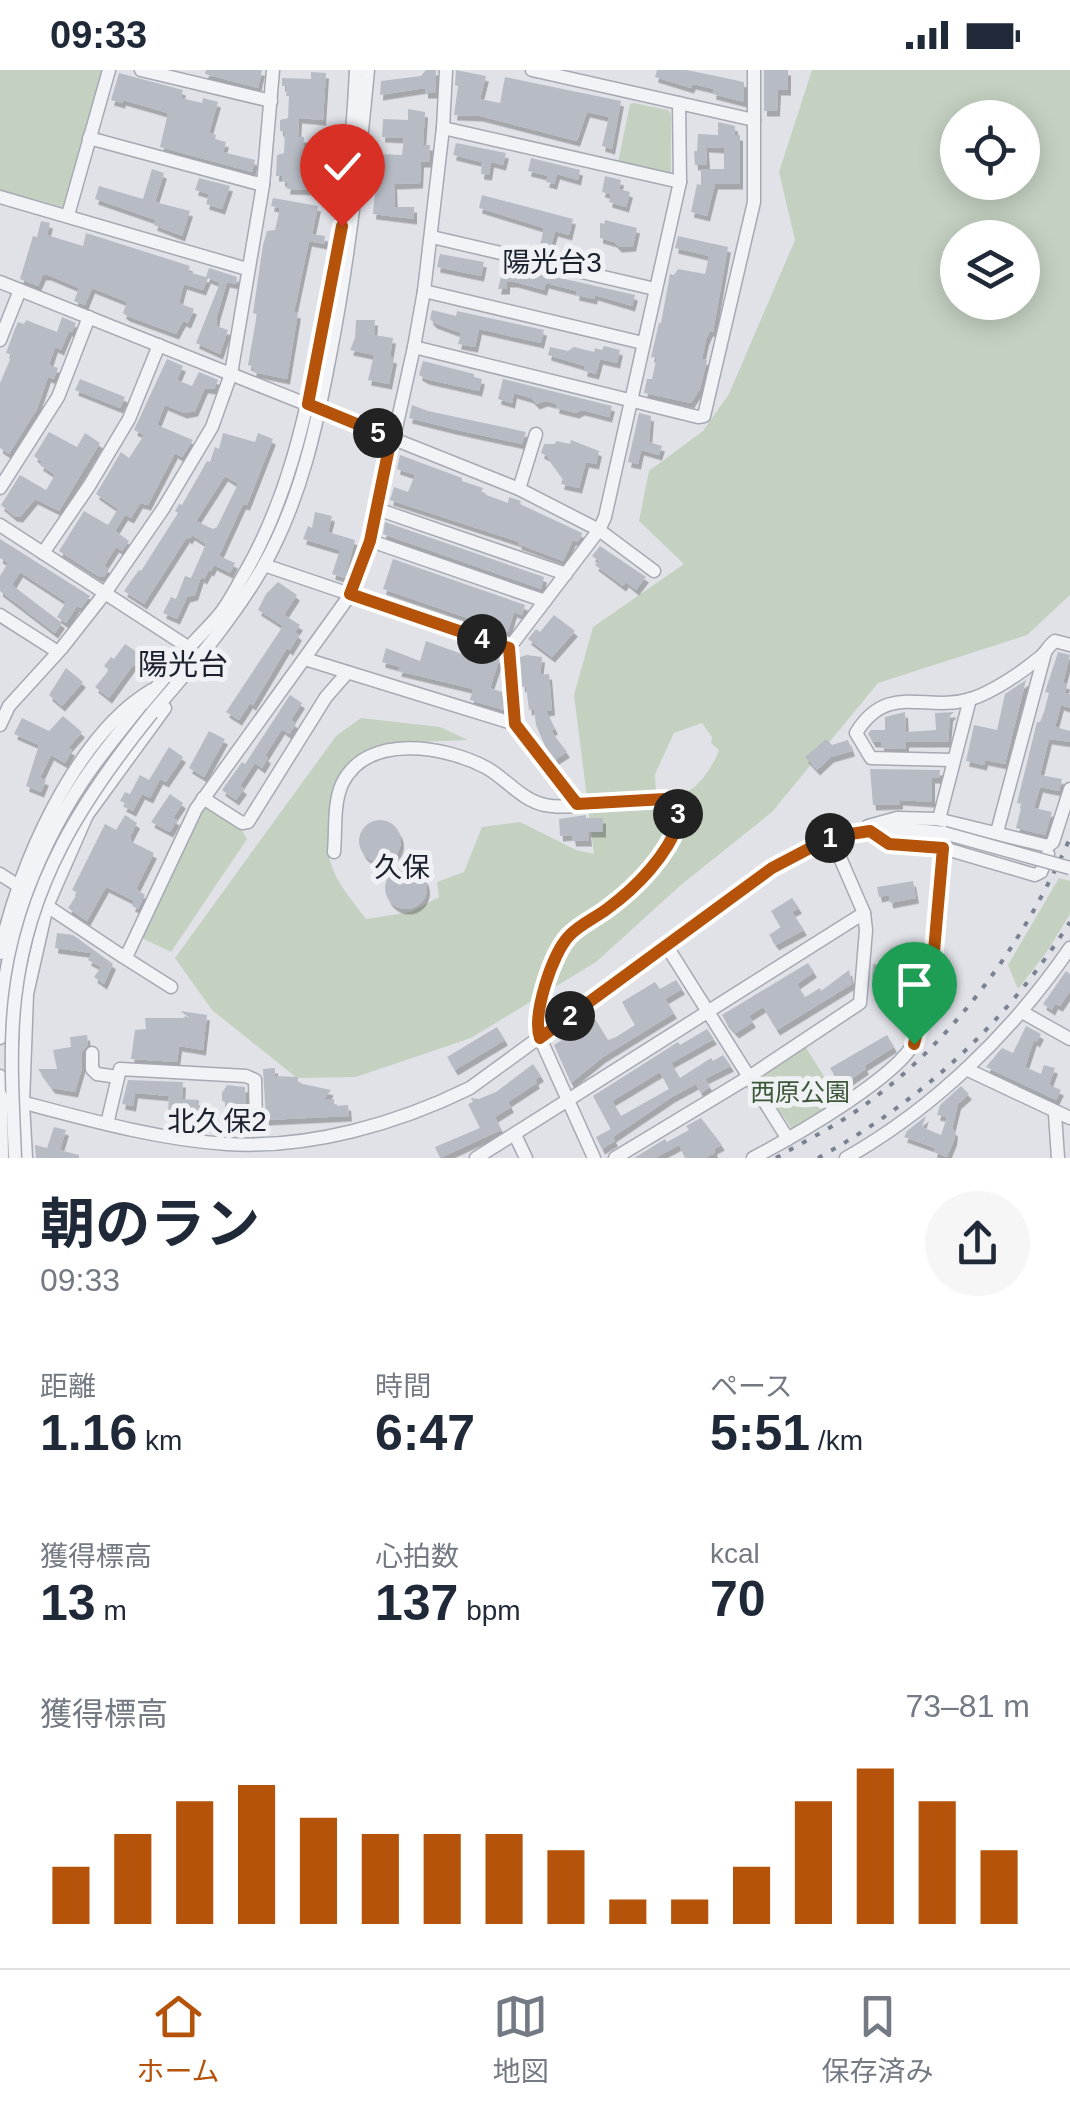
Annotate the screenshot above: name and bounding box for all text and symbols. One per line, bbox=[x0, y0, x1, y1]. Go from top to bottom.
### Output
text: 09:33 bbox=[50, 14, 147, 56]
map controls bbox=[940, 100, 1040, 320]
button: locate bbox=[940, 100, 1040, 200]
pin bbox=[300, 124, 385, 227]
icon: check bbox=[315, 139, 370, 194]
button: layers bbox=[940, 220, 1040, 320]
district label: 陽光台3 bbox=[502, 247, 602, 278]
pin: 5 bbox=[353, 408, 403, 458]
text: 5 bbox=[370, 417, 386, 448]
pin: 4 bbox=[457, 614, 507, 664]
text: 4 bbox=[474, 623, 490, 654]
district label: 陽光台 bbox=[138, 648, 228, 681]
pin: 3 bbox=[653, 789, 703, 839]
text: 3 bbox=[670, 798, 686, 829]
pin: 1 bbox=[805, 813, 855, 863]
text: 1 bbox=[822, 822, 838, 853]
district label: 久保 bbox=[374, 852, 430, 883]
pin bbox=[872, 942, 957, 1045]
icon: arrive bbox=[887, 957, 942, 1012]
pin: 2 bbox=[545, 991, 595, 1041]
text: 2 bbox=[562, 1000, 578, 1031]
park label: 西原公園 bbox=[750, 1078, 850, 1106]
district label: 北久保2 bbox=[167, 1106, 267, 1137]
button: share bbox=[925, 1191, 1030, 1296]
text: 朝のラン bbox=[40, 1193, 260, 1255]
text: 09:33 bbox=[40, 1262, 120, 1298]
text: 距離 bbox=[40, 1371, 96, 1402]
text: 時間 bbox=[375, 1371, 431, 1402]
text: ペース bbox=[710, 1371, 793, 1402]
text: 1.16 bbox=[40, 1405, 137, 1461]
text: 6:47 bbox=[375, 1405, 475, 1461]
text: 5:51 bbox=[710, 1405, 810, 1461]
text: km bbox=[137, 1425, 182, 1456]
text: /km bbox=[810, 1425, 863, 1456]
text: kcal bbox=[710, 1538, 760, 1569]
text: 獲得標高 bbox=[40, 1541, 152, 1572]
text: 心拍数 bbox=[375, 1541, 459, 1572]
text: 70 bbox=[710, 1571, 766, 1627]
text: 13 bbox=[40, 1575, 96, 1631]
text: 137 bbox=[375, 1575, 458, 1631]
text: m bbox=[96, 1595, 127, 1626]
text: bpm bbox=[458, 1595, 521, 1626]
text: 73–81 m bbox=[905, 1688, 1030, 1724]
text: 獲得標高 bbox=[40, 1696, 168, 1732]
tab: ホーム bbox=[136, 1989, 220, 2089]
tab: 地図 bbox=[493, 1989, 549, 2089]
tab: 保存済み bbox=[821, 1989, 934, 2089]

